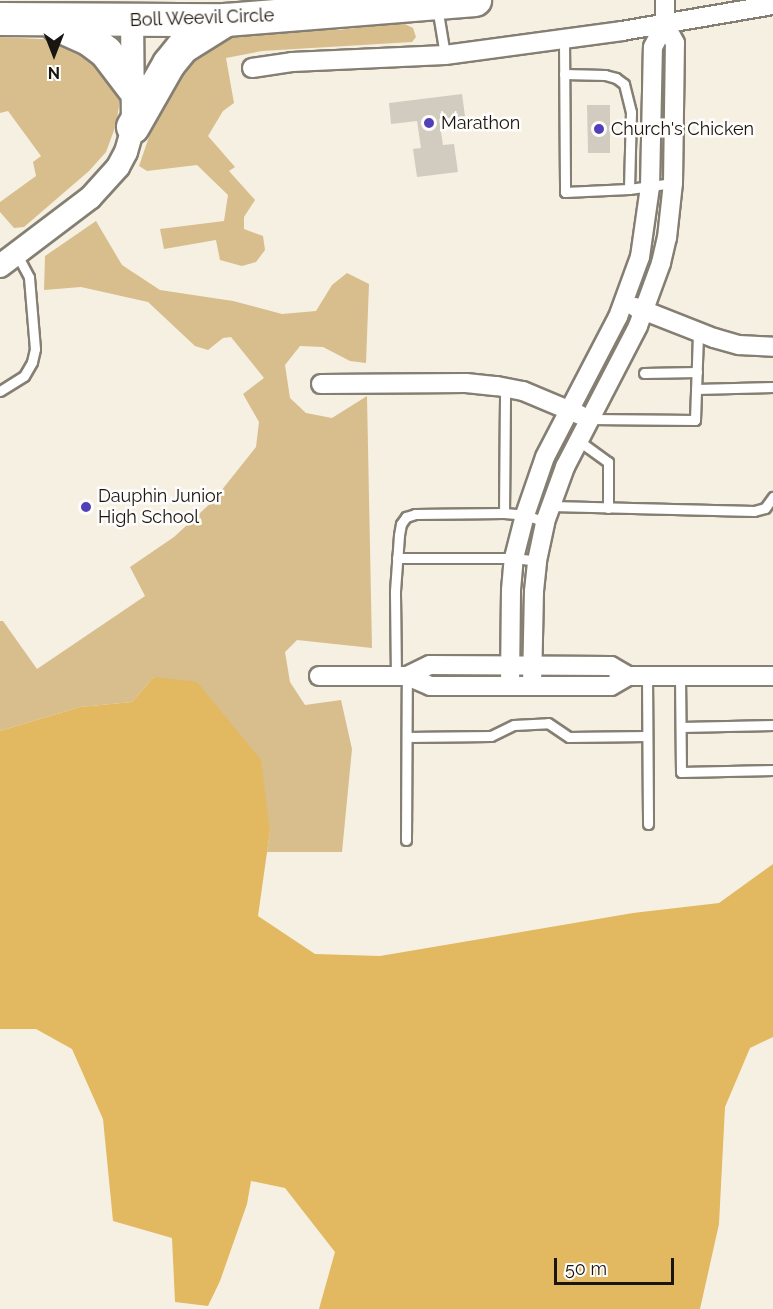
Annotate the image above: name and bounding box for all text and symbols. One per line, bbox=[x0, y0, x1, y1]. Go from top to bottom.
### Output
street label: Boll Weevil Circle bbox=[129, 5, 275, 31]
north arrow bbox=[24, 24, 84, 84]
text: N bbox=[48, 63, 60, 82]
place label: Marathon bbox=[441, 112, 520, 134]
marker: Marathon bbox=[422, 116, 436, 130]
place label: Church's Chicken bbox=[611, 118, 754, 140]
marker: Church's Chicken bbox=[592, 122, 606, 136]
place label: Dauphin Junior High School bbox=[98, 486, 223, 528]
marker: Dauphin Junior High School bbox=[79, 500, 93, 514]
scale bar bbox=[557, 1246, 677, 1284]
text: 50 m bbox=[565, 1258, 607, 1279]

